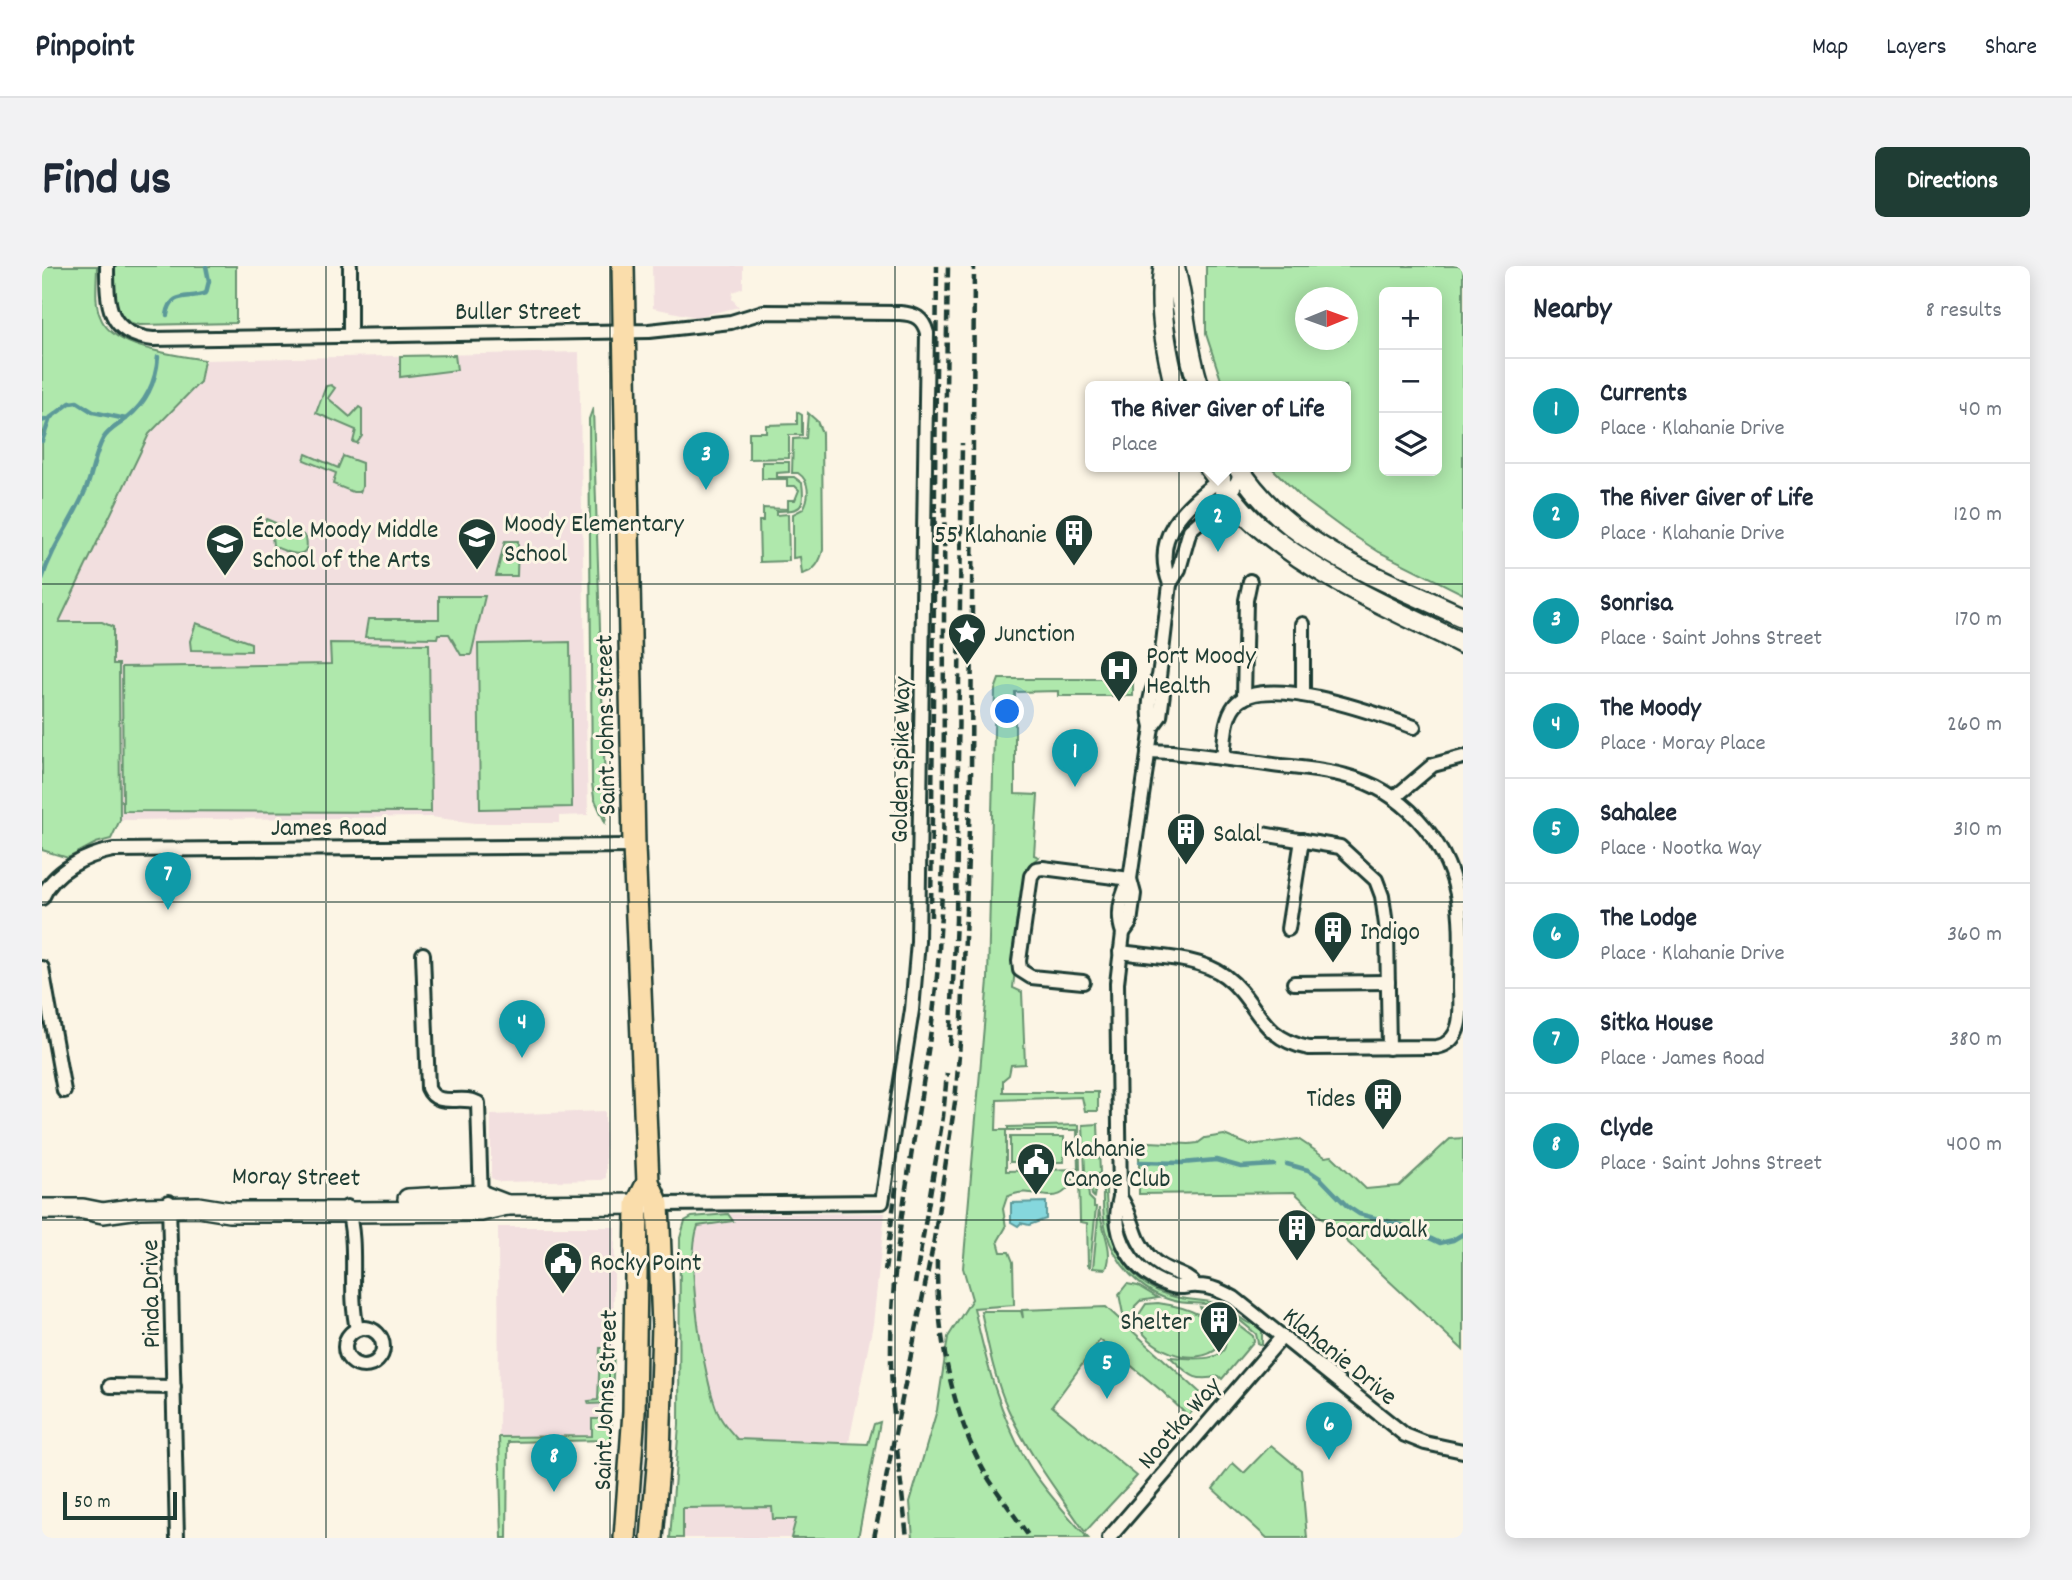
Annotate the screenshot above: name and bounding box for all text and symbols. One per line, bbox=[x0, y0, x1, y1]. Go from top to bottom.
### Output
text: Pinpoint bbox=[35, 25, 135, 72]
text: Map bbox=[1812, 31, 1848, 65]
text: Layers bbox=[1886, 31, 1947, 65]
text: Share bbox=[1985, 31, 2037, 65]
text: Find us bbox=[42, 147, 171, 217]
button: Directions bbox=[1875, 147, 2030, 217]
north arrow bbox=[1295, 287, 1358, 350]
map controls bbox=[1379, 287, 1442, 476]
button: + bbox=[1379, 287, 1442, 350]
text: Nearby bbox=[1533, 290, 1611, 333]
street label: Buller Street bbox=[455, 295, 581, 332]
text: 8 results bbox=[1926, 295, 2002, 328]
button: − bbox=[1379, 350, 1442, 413]
text: Currents bbox=[1600, 376, 1687, 413]
popup bbox=[1085, 381, 1351, 472]
text: The River Giver of Life bbox=[1111, 392, 1325, 429]
text: 1 bbox=[1553, 394, 1559, 427]
text: 40 m bbox=[1959, 394, 2002, 427]
button: layers bbox=[1379, 413, 1442, 476]
text: Place · Klahanie Drive bbox=[1600, 413, 1785, 446]
text: Place bbox=[1111, 429, 1157, 462]
pin: 3 bbox=[683, 432, 729, 490]
text: The River Giver of Life bbox=[1600, 481, 1813, 518]
pin: 2 bbox=[1195, 494, 1241, 552]
text: 2 bbox=[1551, 499, 1561, 532]
text: 120 m bbox=[1953, 499, 2002, 532]
place label: Moody Elementary School bbox=[504, 507, 684, 574]
building icon: 55 Klahanie bbox=[1053, 512, 1095, 567]
place label: École Moody Middle School of the Arts bbox=[252, 513, 438, 580]
school or university icon: Moody Elementary School bbox=[456, 516, 498, 571]
place label: 55 Klahanie bbox=[934, 518, 1047, 555]
text: Place · Klahanie Drive bbox=[1600, 518, 1785, 551]
school or university icon: École Moody Middle School of the Arts bbox=[204, 522, 246, 577]
text: Sonrisa bbox=[1600, 586, 1673, 623]
text: 3 bbox=[1551, 604, 1561, 637]
text: 170 m bbox=[1955, 604, 2002, 637]
place icon: Junction bbox=[946, 611, 988, 666]
place label: Junction bbox=[994, 617, 1075, 654]
text: Place · Saint Johns Street bbox=[1600, 623, 1822, 656]
street label: Saint Johns Street bbox=[587, 634, 628, 816]
place label: Port Moody Health bbox=[1146, 639, 1256, 706]
hospital icon: Port Moody Health bbox=[1098, 648, 1140, 703]
street label: Golden Spike Way bbox=[883, 676, 922, 844]
text: The Moody bbox=[1600, 691, 1701, 728]
your location bbox=[990, 694, 1024, 728]
text: 4 bbox=[1551, 709, 1561, 742]
text: 260 m bbox=[1947, 709, 2002, 742]
text: Place · Moray Place bbox=[1600, 728, 1766, 761]
pin: 1 bbox=[1052, 729, 1098, 787]
text: Sahalee bbox=[1600, 796, 1677, 833]
street label: James Road bbox=[271, 811, 387, 848]
building icon: Salal bbox=[1165, 811, 1207, 866]
text: 5 bbox=[1551, 814, 1561, 847]
text: 310 m bbox=[1953, 814, 2002, 847]
place label: Salal bbox=[1213, 817, 1261, 854]
text: Place · Nootka Way bbox=[1600, 833, 1761, 866]
pin: 7 bbox=[145, 852, 191, 910]
text: The Lodge bbox=[1600, 901, 1697, 938]
building icon: Indigo bbox=[1312, 909, 1354, 964]
place label: Indigo bbox=[1360, 915, 1420, 952]
text: 6 bbox=[1550, 919, 1562, 952]
text: 360 m bbox=[1947, 919, 2002, 952]
text: Place · Klahanie Drive bbox=[1600, 938, 1785, 971]
pin: 4 bbox=[499, 1000, 545, 1058]
text: Sitka House bbox=[1600, 1006, 1713, 1043]
text: 7 bbox=[1552, 1024, 1560, 1057]
text: 380 m bbox=[1949, 1024, 2002, 1057]
text: Place · James Road bbox=[1600, 1043, 1765, 1076]
building icon: Tides bbox=[1362, 1076, 1404, 1131]
place label: Tides bbox=[1306, 1082, 1356, 1119]
text: Clyde bbox=[1600, 1111, 1653, 1148]
text: 8 bbox=[1551, 1129, 1561, 1162]
text: 400 m bbox=[1946, 1129, 2002, 1162]
place label: Klahanie Canoe Club bbox=[1063, 1132, 1171, 1199]
public building icon: Klahanie Canoe Club bbox=[1015, 1141, 1057, 1196]
text: Place · Saint Johns Street bbox=[1600, 1148, 1822, 1181]
street label: Moray Street bbox=[231, 1159, 361, 1198]
building icon: Boardwalk bbox=[1276, 1207, 1318, 1262]
place label: Boardwalk bbox=[1324, 1213, 1428, 1250]
street label: Pinda Drive bbox=[133, 1239, 172, 1349]
public building icon: Rocky Point bbox=[542, 1240, 584, 1295]
place label: Rocky Point bbox=[590, 1246, 702, 1283]
building icon: Shelter bbox=[1198, 1299, 1240, 1354]
street label: Klahanie Drive bbox=[1273, 1300, 1404, 1416]
place label: Shelter bbox=[1120, 1305, 1192, 1342]
street label: Saint Johns Street bbox=[586, 1309, 629, 1491]
pin: 5 bbox=[1084, 1341, 1130, 1399]
street label: Nootka Way bbox=[1130, 1370, 1232, 1479]
pin: 6 bbox=[1306, 1402, 1352, 1460]
pin: 8 bbox=[531, 1434, 577, 1492]
scale bar bbox=[63, 1489, 177, 1521]
text: 50 m bbox=[74, 1490, 111, 1517]

